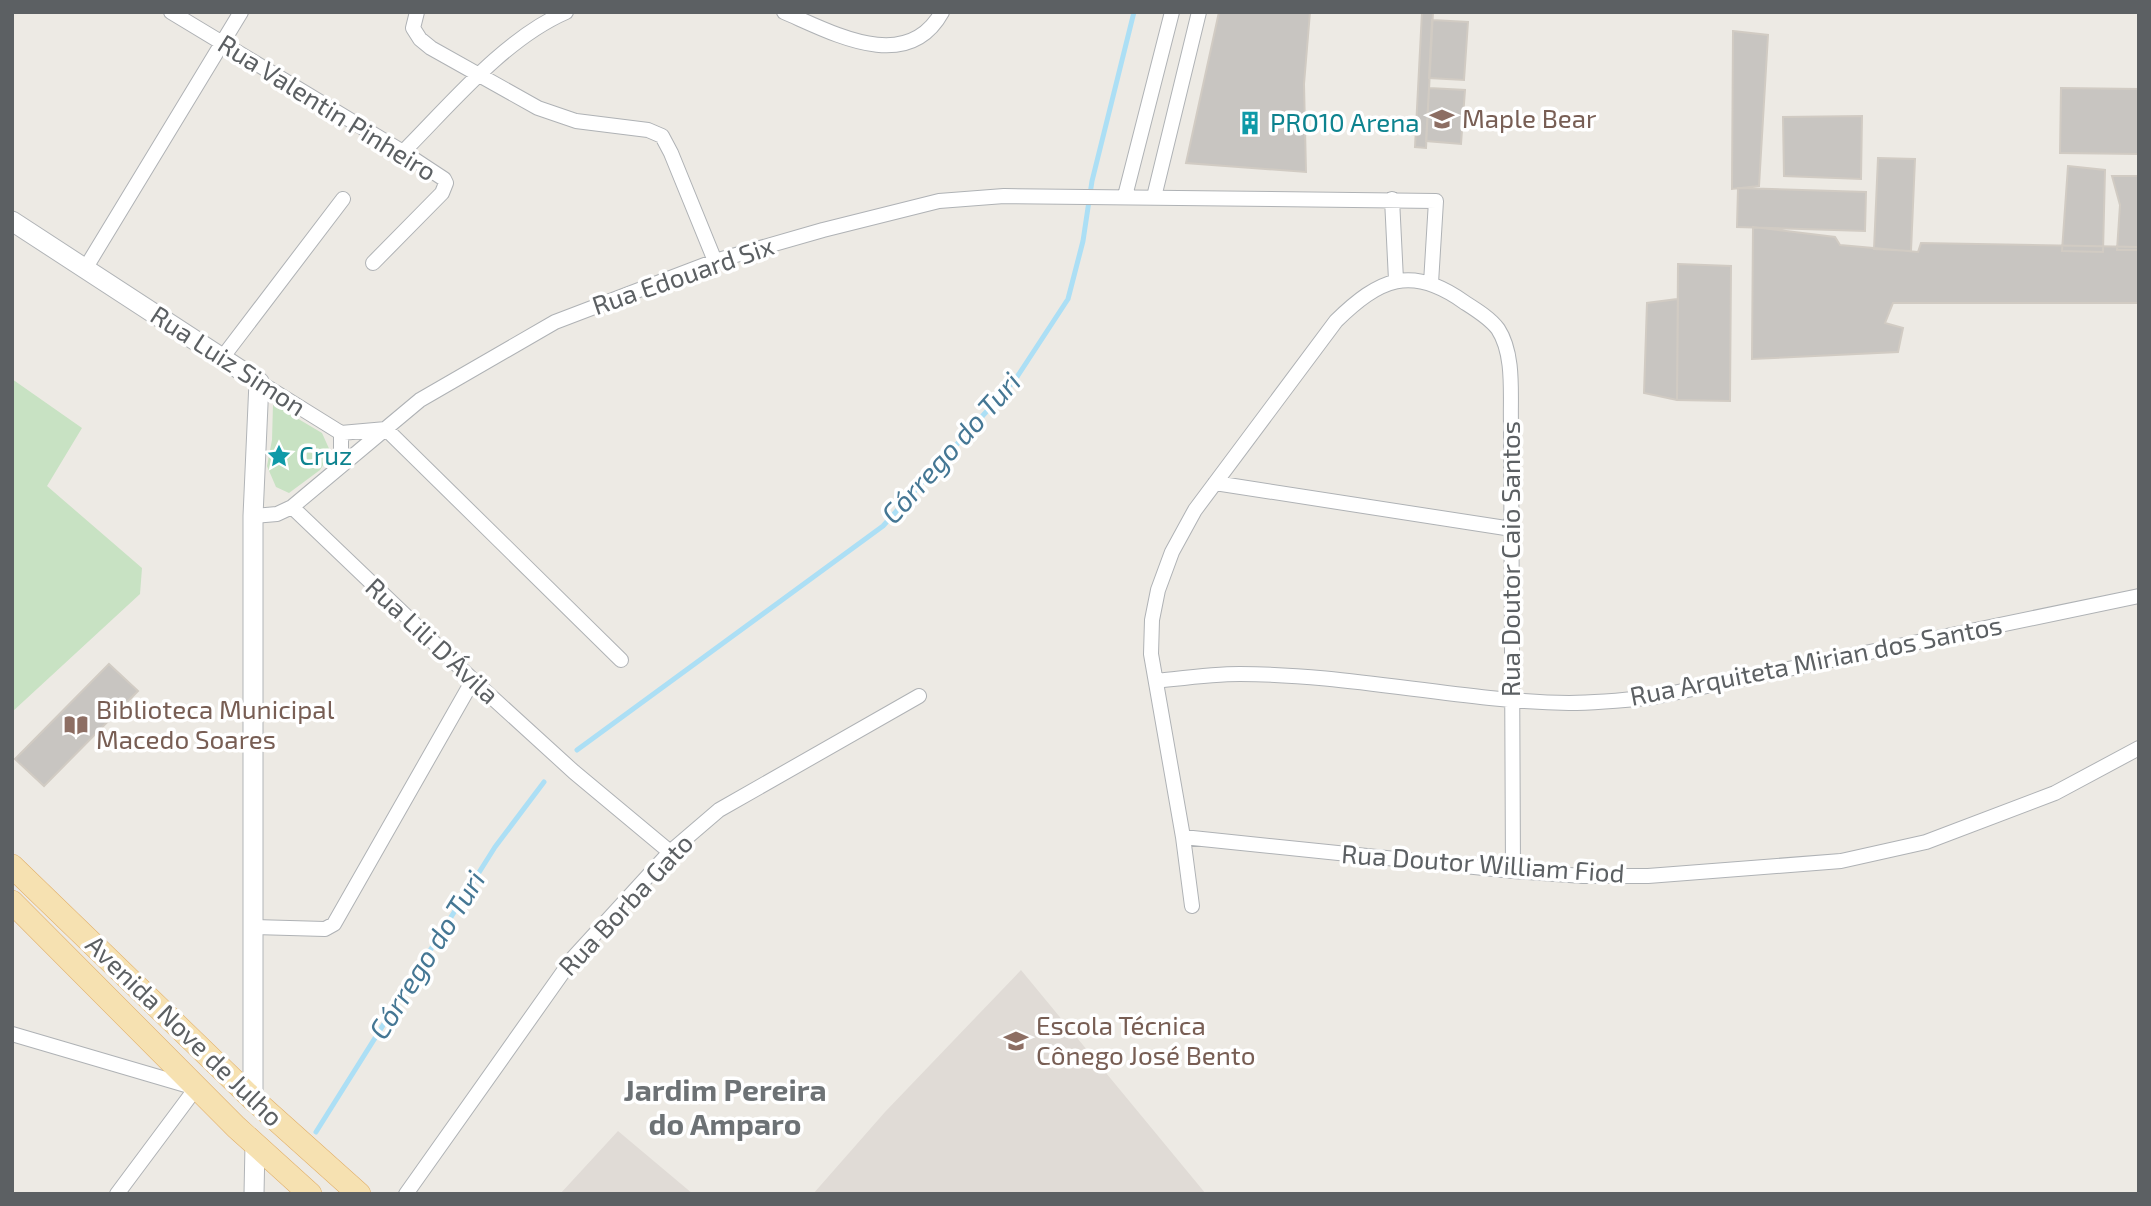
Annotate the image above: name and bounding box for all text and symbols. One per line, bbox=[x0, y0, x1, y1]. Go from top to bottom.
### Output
street label: Rua Valentin Pinheiro bbox=[213, 27, 442, 186]
place label: Maple Bear bbox=[1462, 102, 1596, 133]
school or university icon: Maple Bear bbox=[1428, 105, 1456, 133]
place label: PRO10 Arena bbox=[1270, 106, 1420, 137]
building icon: PRO10 Arena bbox=[1236, 109, 1264, 137]
street label: Rua Edouard Six bbox=[588, 229, 778, 320]
street label: Rua Luiz Simon bbox=[146, 298, 312, 421]
water label: Córrego do Turi bbox=[873, 365, 1027, 530]
street label: Rua Doutor Caio Santos bbox=[1494, 421, 1525, 697]
place label: Cruz bbox=[299, 439, 352, 470]
place icon: Cruz bbox=[265, 442, 293, 470]
street label: Rua Lili D'Ávila bbox=[360, 570, 506, 709]
street label: Rua Arquiteta Mirian dos Santos bbox=[1627, 608, 2004, 711]
place label: Biblioteca Municipal Macedo Soares bbox=[96, 693, 335, 754]
library icon: Biblioteca Municipal Macedo Soares bbox=[62, 711, 90, 739]
street label: Rua Borba Gato bbox=[551, 827, 698, 981]
street label: Rua Doutor William Fiod bbox=[1340, 837, 1626, 888]
water label: Córrego do Turi bbox=[361, 864, 491, 1045]
street label: Avenida Nove de Julho bbox=[80, 928, 290, 1132]
place label: Escola Técnica Cônego José Bento bbox=[1036, 1009, 1256, 1070]
school or university icon: Escola Técnica Cônego José Bento bbox=[1002, 1027, 1030, 1055]
district label: Jardim Pereira do Amparo bbox=[624, 1071, 826, 1141]

